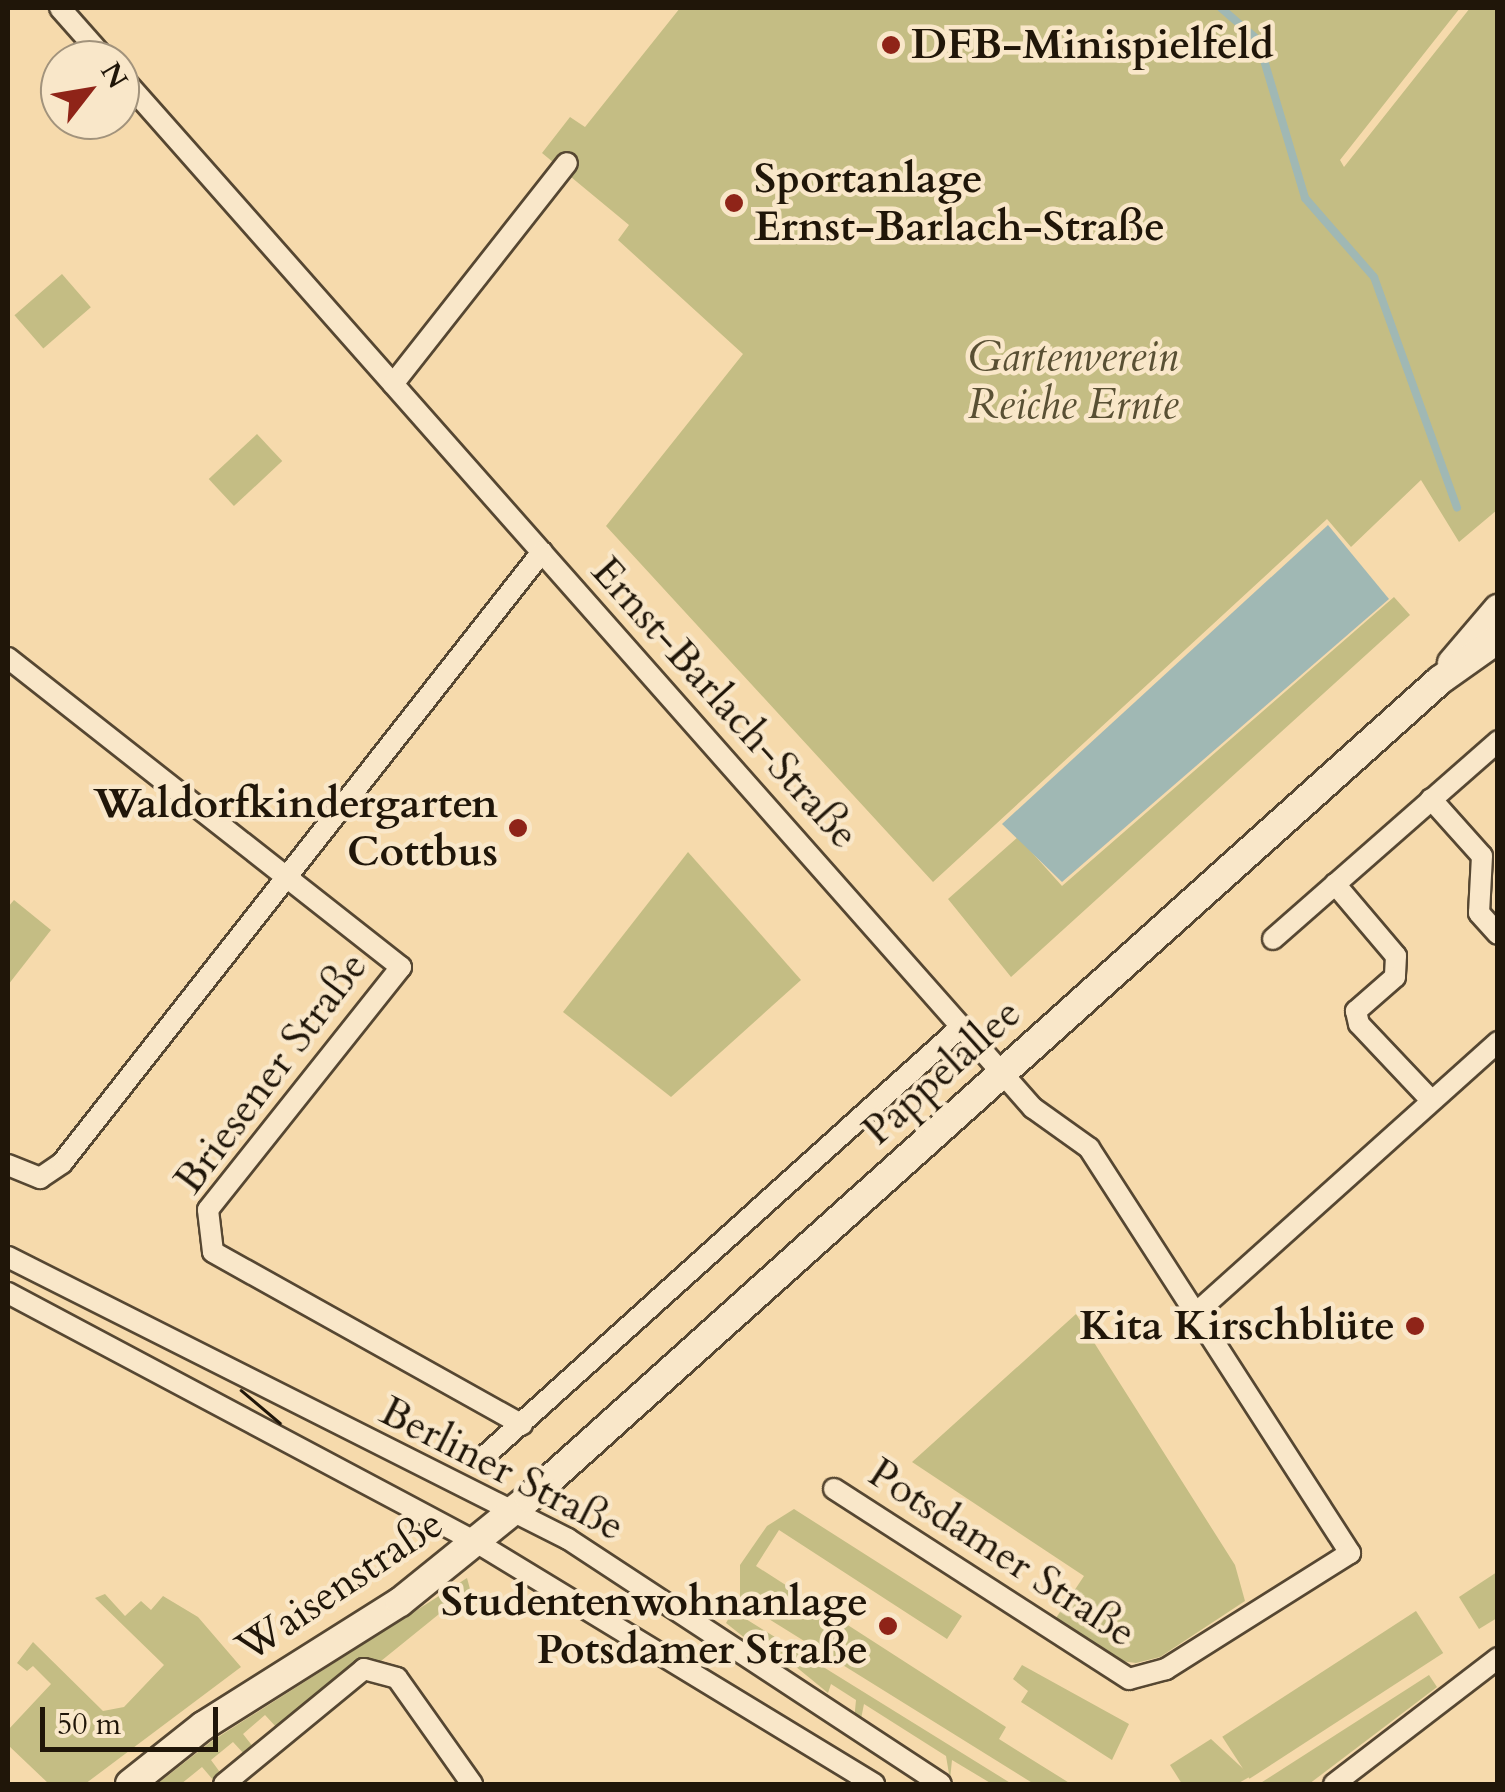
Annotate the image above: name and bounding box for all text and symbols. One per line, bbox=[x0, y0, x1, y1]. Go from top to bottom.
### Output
place label: DFB-Minispielfeld bbox=[911, 20, 1274, 70]
marker: DFB-Minispielfeld bbox=[880, 34, 902, 56]
north arrow bbox=[40, 40, 140, 140]
text: N bbox=[91, 55, 137, 96]
place label: Sportanlage Ernst-Barlach-Straße bbox=[754, 154, 1165, 252]
marker: Sportanlage Ernst-Barlach-Straße bbox=[723, 192, 745, 214]
park label: Gartenverein Reiche Ernte bbox=[968, 332, 1178, 431]
street label: Ernst-Barlach-Straße bbox=[581, 547, 869, 859]
place label: Waldorfkindergarten Cottbus bbox=[94, 779, 498, 878]
marker: Waldorfkindergarten Cottbus bbox=[507, 817, 529, 839]
street label: Briesener Straße bbox=[164, 942, 378, 1204]
street label: Pappelallee bbox=[853, 988, 1031, 1156]
place label: Kita Kirschblüte bbox=[1079, 1301, 1395, 1351]
marker: Kita Kirschblüte bbox=[1404, 1315, 1426, 1337]
street label: Berliner Straße bbox=[372, 1386, 632, 1552]
street label: Potsdamer Straße bbox=[859, 1448, 1145, 1658]
street label: Waisenstraße bbox=[227, 1499, 453, 1673]
place label: Studentenwohnanlage Potsdamer Straße bbox=[441, 1577, 868, 1675]
marker: Studentenwohnanlage Potsdamer Straße bbox=[877, 1615, 899, 1637]
scale bar bbox=[45, 1687, 222, 1749]
text: 50 m bbox=[57, 1704, 121, 1745]

